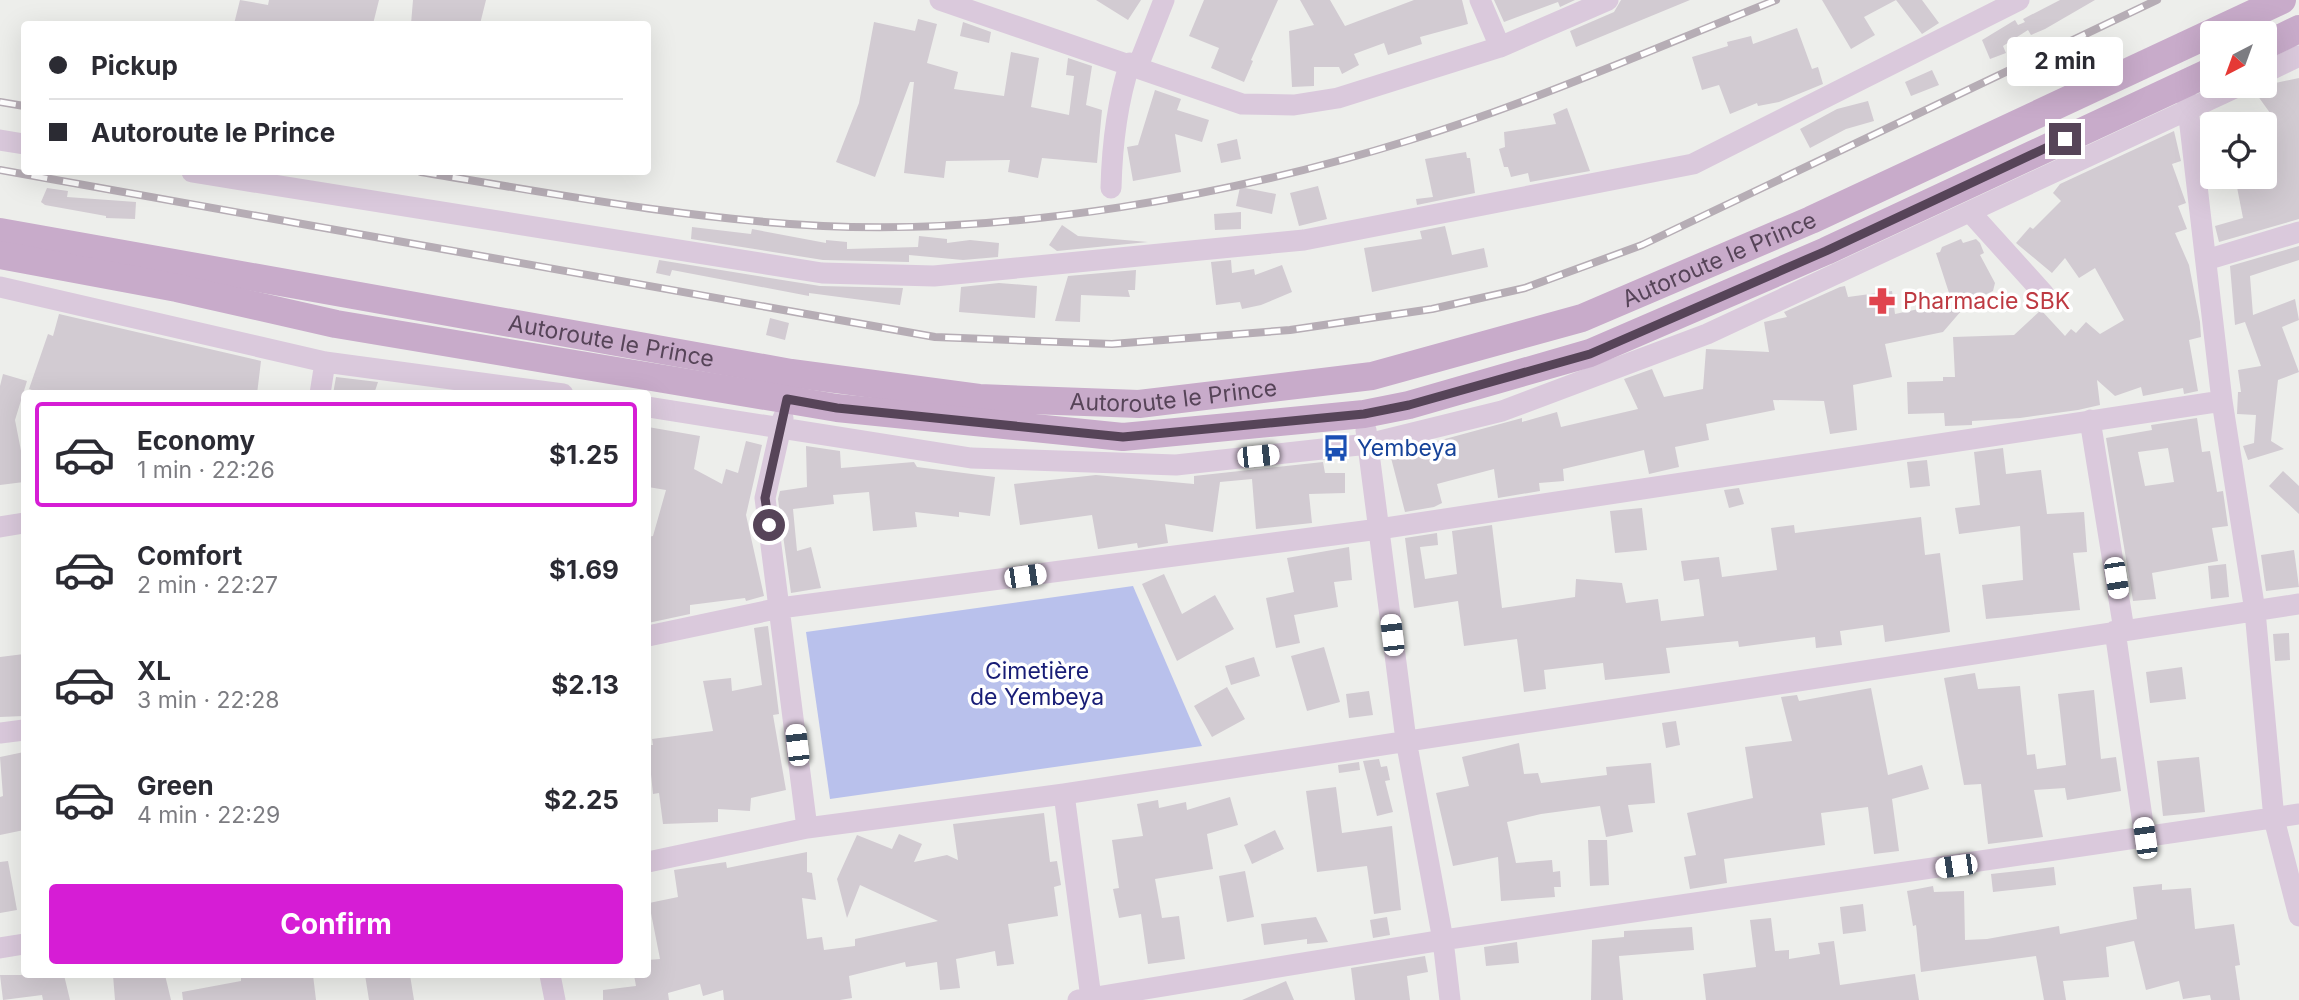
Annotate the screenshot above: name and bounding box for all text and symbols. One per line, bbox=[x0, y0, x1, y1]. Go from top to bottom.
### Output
north arrow bbox=[2200, 21, 2277, 98]
map controls bbox=[2200, 21, 2277, 189]
callout: 2 min bbox=[2007, 38, 2123, 86]
text: 2 min bbox=[2034, 47, 2096, 75]
text: Pickup bbox=[91, 50, 178, 81]
button: locate bbox=[2200, 112, 2277, 189]
text: Autoroute le Prince bbox=[91, 117, 335, 148]
route end bbox=[2049, 123, 2081, 155]
street label: Autoroute le Prince bbox=[1618, 205, 1821, 313]
pharmacy icon: Pharmacie SBK bbox=[1867, 286, 1897, 316]
place label: Pharmacie SBK bbox=[1903, 287, 2070, 315]
street label: Autoroute le Prince bbox=[506, 309, 716, 373]
street label: Autoroute le Prince bbox=[1069, 374, 1279, 418]
icon: car bbox=[53, 423, 116, 486]
text: Economy bbox=[137, 425, 255, 456]
bus stop icon: Yembeya bbox=[1321, 433, 1351, 463]
place label: Yembeya bbox=[1357, 434, 1457, 462]
text: $1.25 bbox=[549, 439, 619, 470]
car bbox=[1237, 443, 1280, 469]
text: 1 min · 22:26 bbox=[137, 456, 275, 484]
route start bbox=[753, 509, 785, 541]
icon: car bbox=[53, 538, 116, 601]
text: Comfort bbox=[137, 540, 242, 571]
text: $1.69 bbox=[549, 554, 619, 585]
car bbox=[2103, 556, 2130, 600]
car bbox=[1003, 563, 1048, 589]
text: 2 min · 22:27 bbox=[137, 571, 278, 599]
car bbox=[1380, 613, 1405, 657]
icon: car bbox=[53, 653, 116, 716]
text: XL bbox=[137, 655, 171, 686]
park label: Cimetière de Yembeya bbox=[970, 657, 1104, 711]
text: $2.13 bbox=[551, 669, 619, 700]
text: 3 min · 22:28 bbox=[137, 686, 279, 714]
car bbox=[785, 723, 810, 767]
icon: car bbox=[53, 768, 116, 831]
text: Green bbox=[137, 770, 214, 801]
text: $2.25 bbox=[544, 784, 619, 815]
text: 4 min · 22:29 bbox=[137, 801, 280, 829]
car bbox=[2132, 816, 2159, 860]
car bbox=[1934, 853, 1979, 879]
button: Confirm bbox=[49, 884, 623, 964]

